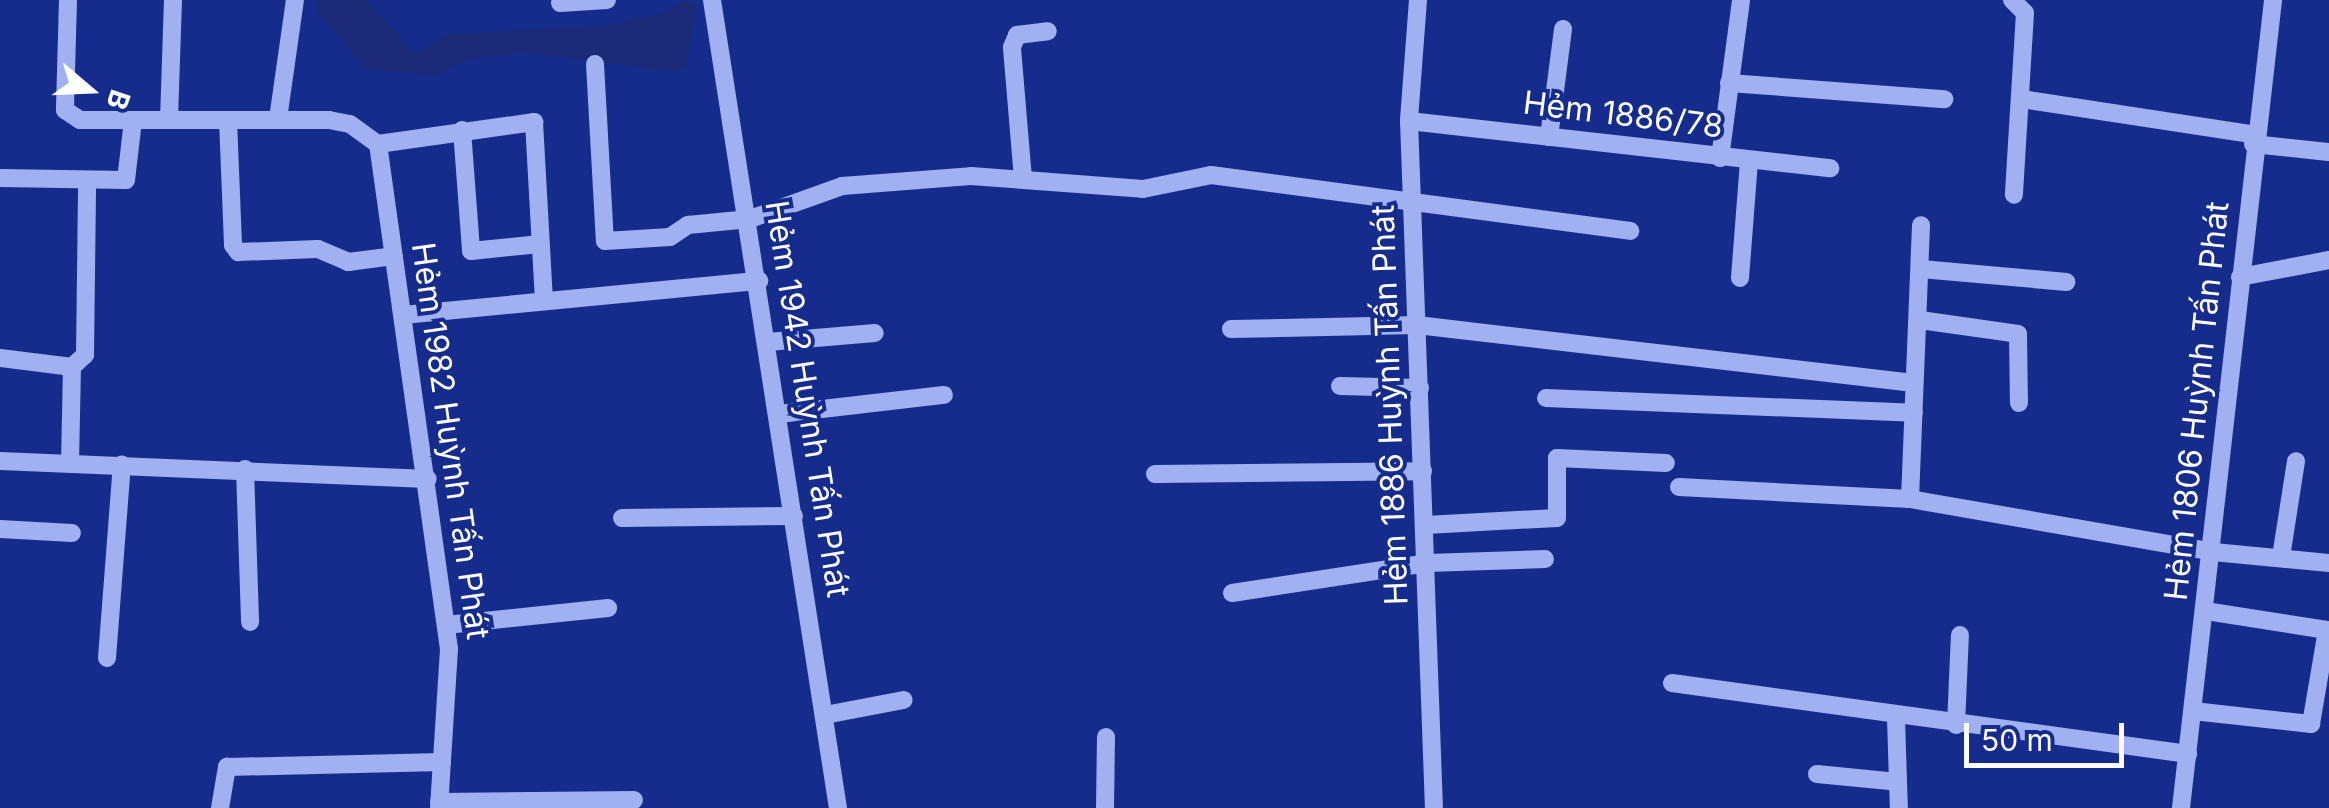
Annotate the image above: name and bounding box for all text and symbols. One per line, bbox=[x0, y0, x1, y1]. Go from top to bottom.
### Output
north arrow bbox=[40, 40, 140, 140]
street label: Hẻm 1886/78 bbox=[1521, 84, 1725, 146]
text: B bbox=[99, 85, 137, 114]
street label: Hẻm 1942 Huỳnh Tấn Phát bbox=[757, 198, 857, 600]
street label: Hẻm 1806 Huỳnh Tấn Phát bbox=[2157, 200, 2237, 602]
street label: Hẻm 1886 Huỳnh Tấn Phát bbox=[1364, 204, 1416, 606]
street label: Hẻm 1982 Huỳnh Tấn Phát bbox=[403, 240, 497, 642]
scale bar bbox=[1969, 703, 2129, 765]
text: 50 m bbox=[1981, 722, 2053, 758]

